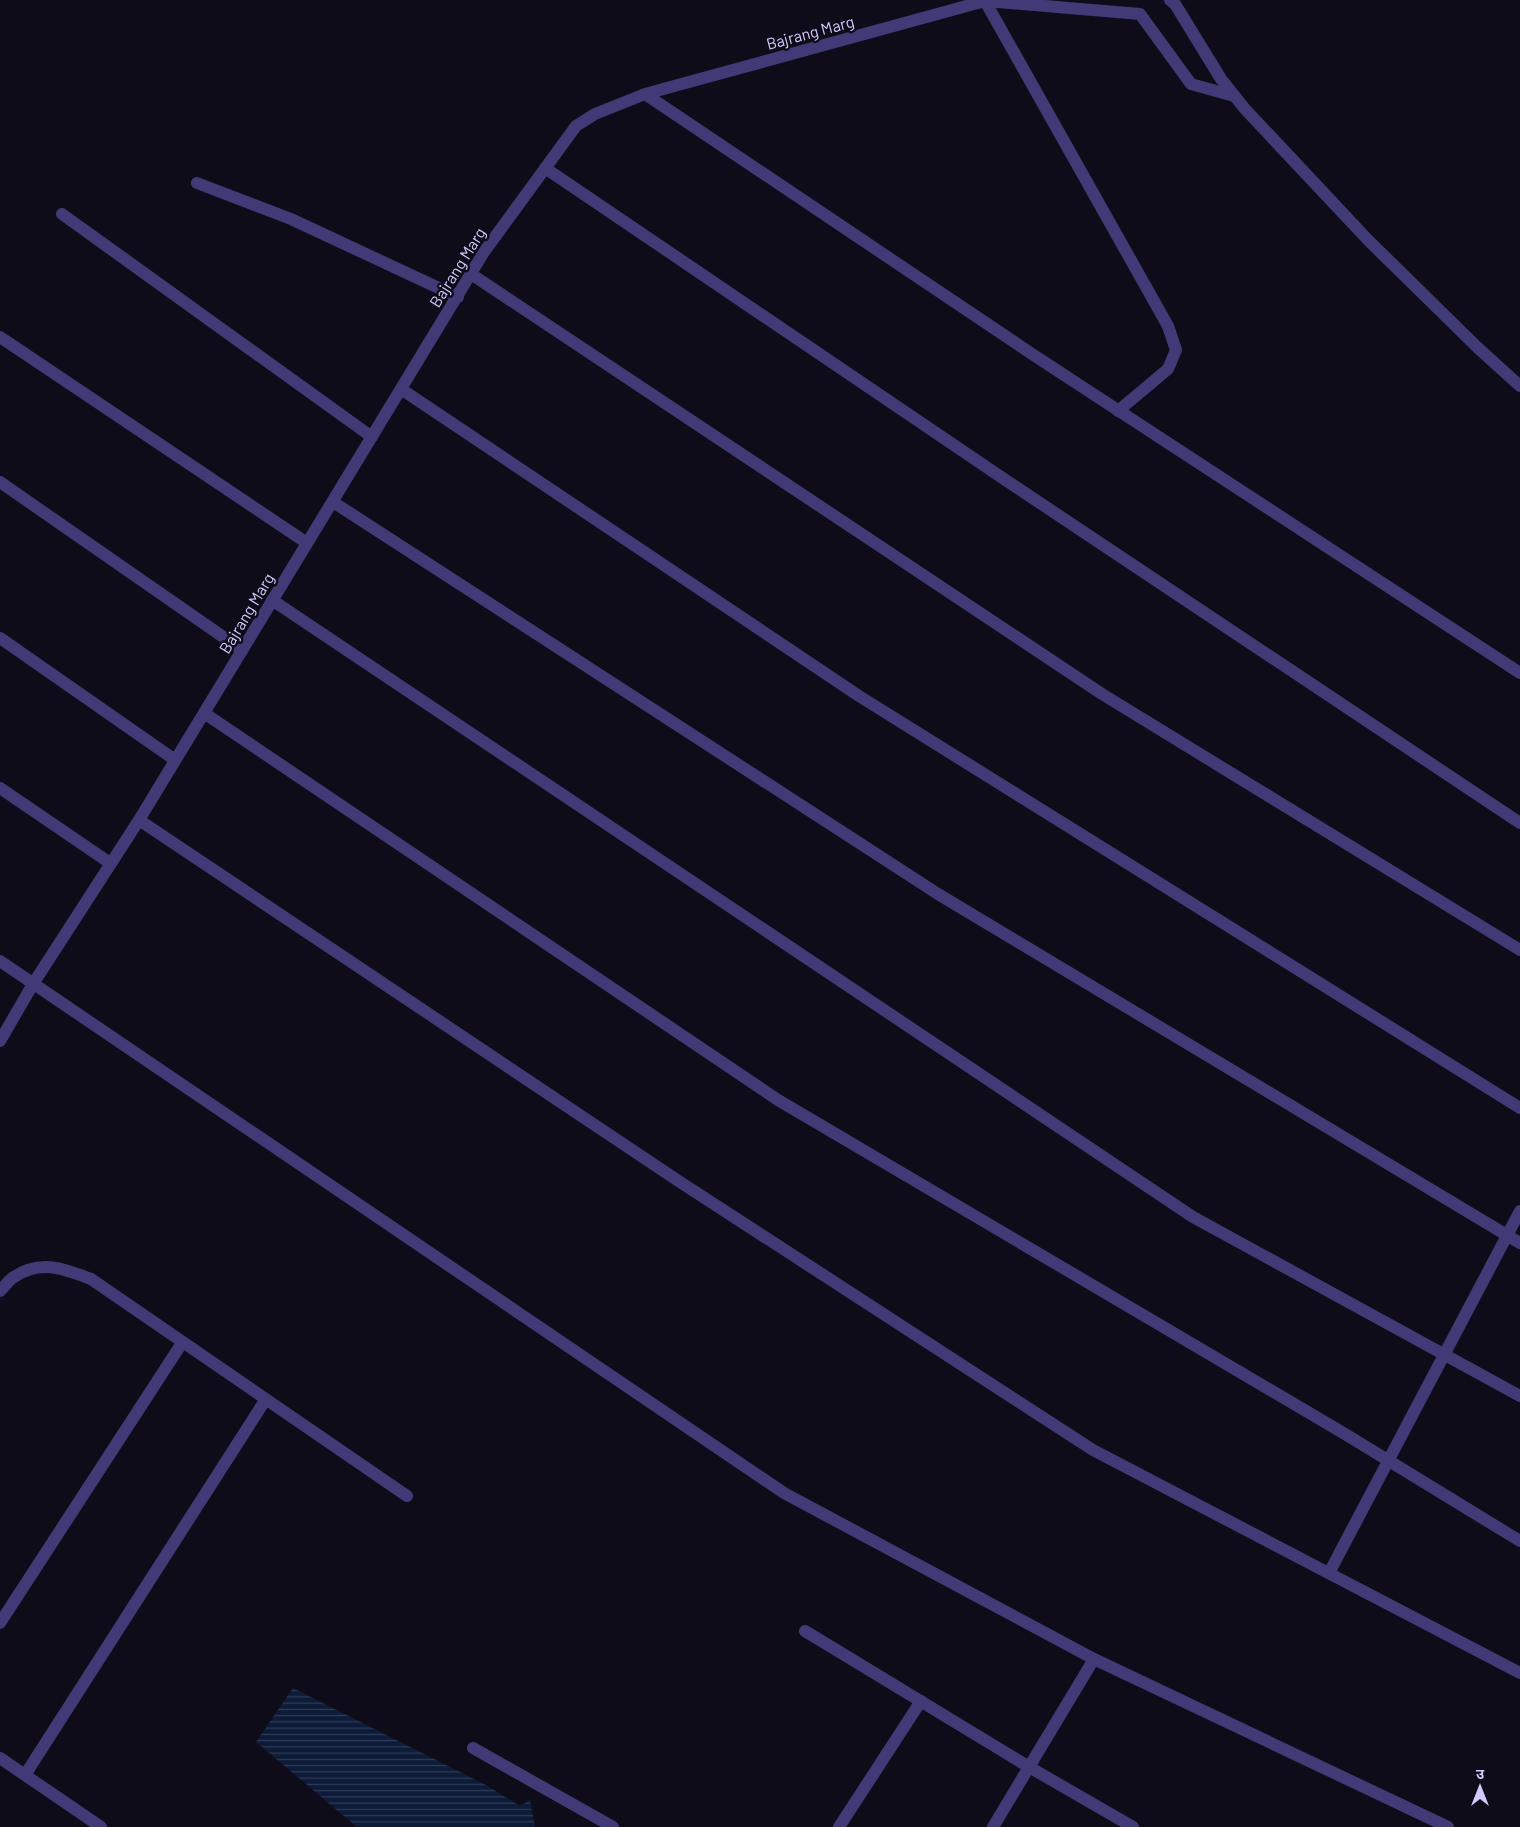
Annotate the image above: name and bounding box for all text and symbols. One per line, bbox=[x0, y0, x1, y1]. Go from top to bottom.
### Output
street label: Bajrang Marg bbox=[764, 11, 856, 53]
street label: Bajrang Marg bbox=[425, 224, 489, 310]
street label: Bajrang Marg bbox=[215, 569, 277, 657]
north arrow bbox=[1455, 1762, 1505, 1812]
text: उ bbox=[1476, 1765, 1485, 1782]

